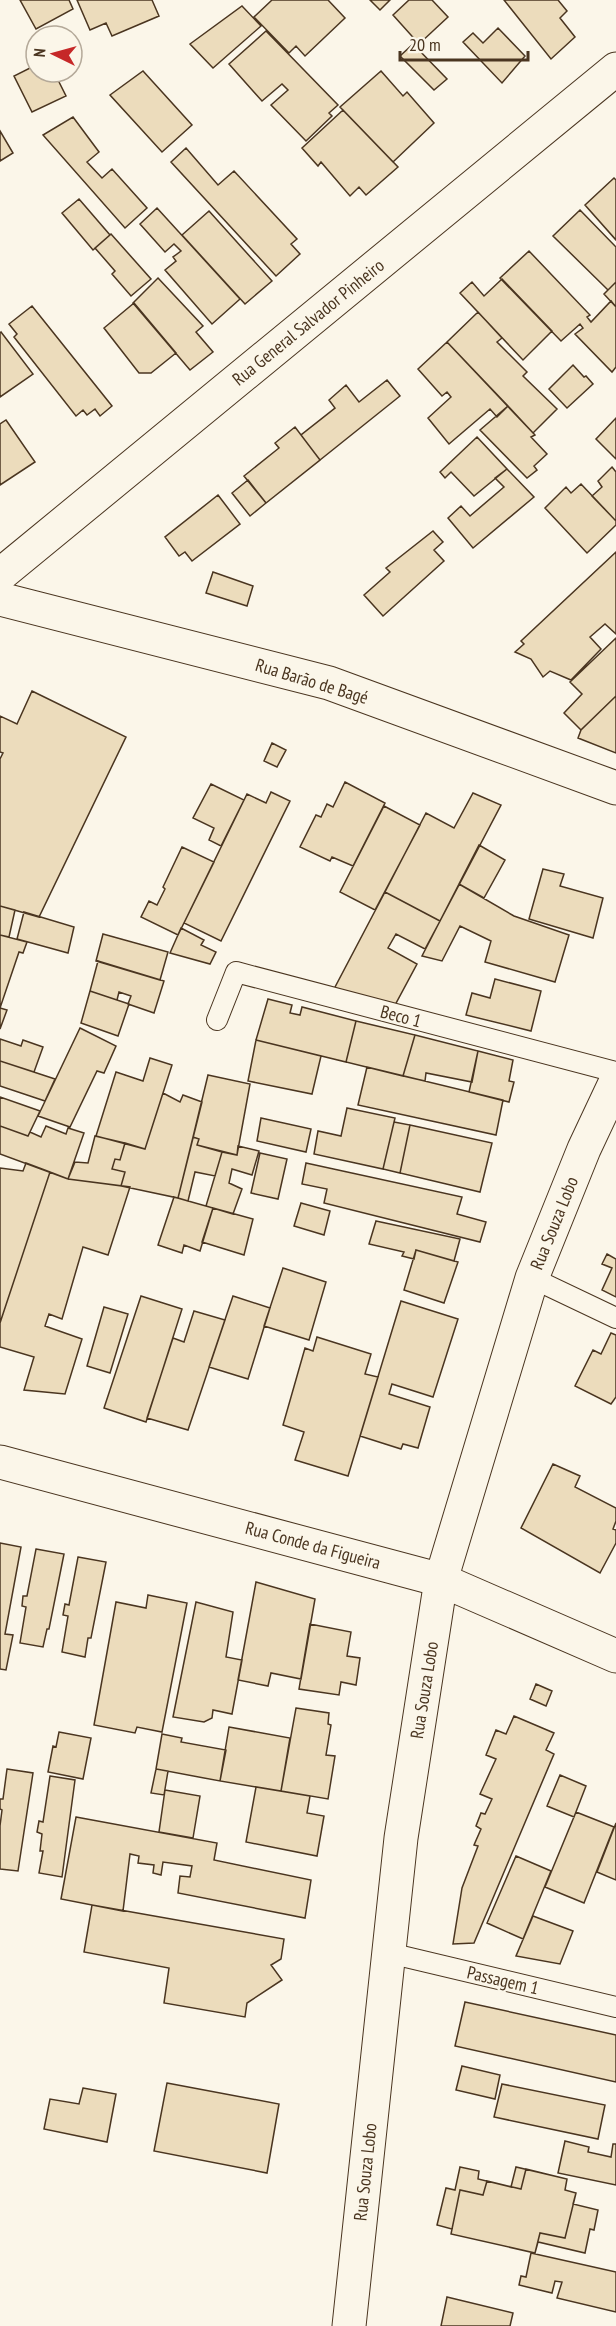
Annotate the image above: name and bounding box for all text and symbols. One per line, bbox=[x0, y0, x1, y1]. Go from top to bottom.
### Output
north arrow bbox=[24, 24, 84, 84]
scale bar bbox=[400, 24, 528, 62]
text: 20 m bbox=[409, 33, 441, 56]
text: N bbox=[29, 48, 49, 58]
street label: Rua General Salvador Pinheiro bbox=[227, 254, 389, 390]
street label: Rua Barão de Bagé bbox=[253, 653, 371, 709]
street label: Beco 1 bbox=[378, 1000, 424, 1032]
street label: Rua Souza Lobo bbox=[525, 1173, 583, 1273]
street label: Rua Conde da Figueira bbox=[243, 1516, 383, 1574]
street label: Rua Souza Lobo bbox=[405, 1639, 443, 1740]
street label: Passagem 1 bbox=[465, 1961, 541, 1999]
street label: Rua Souza Lobo bbox=[348, 2122, 382, 2222]

